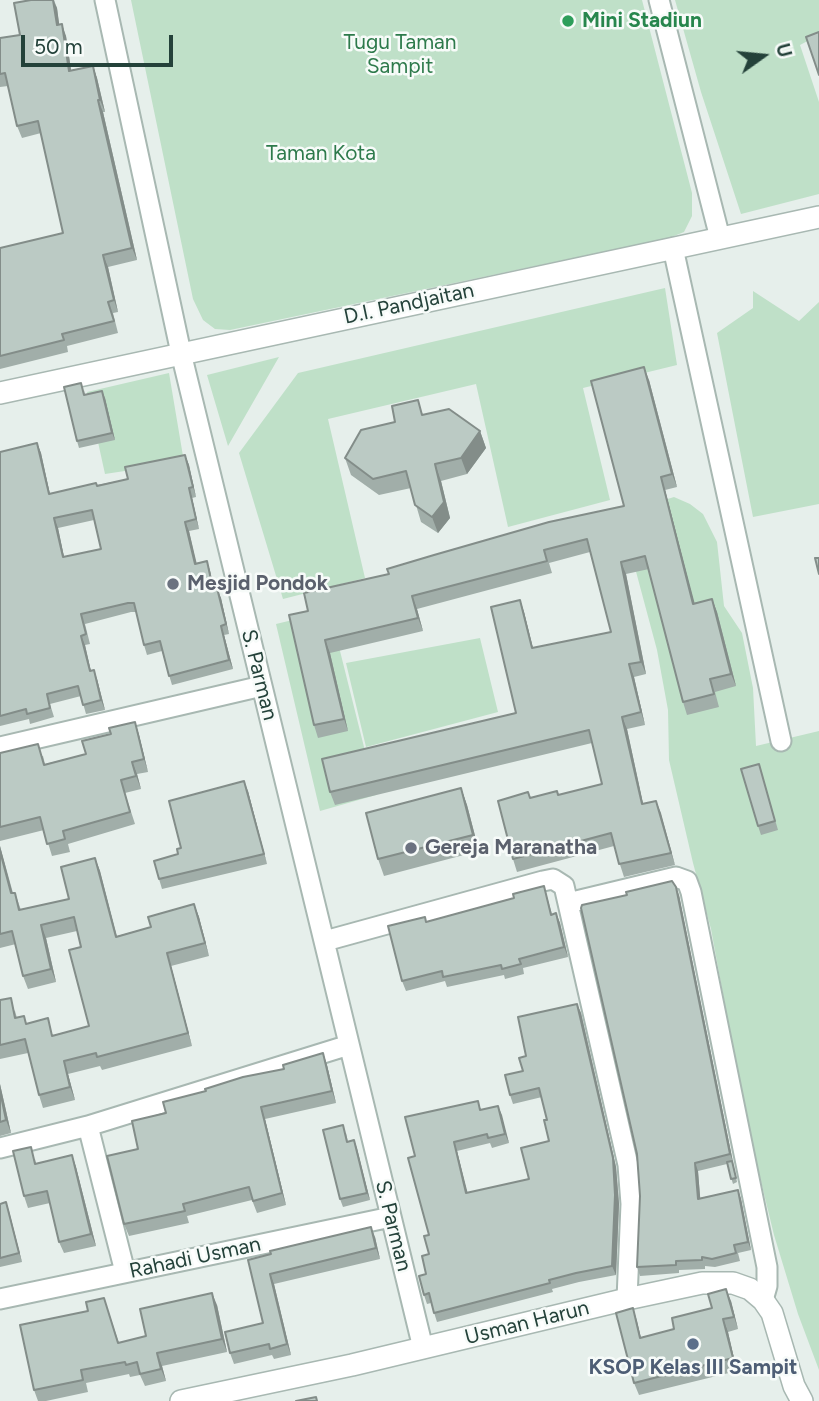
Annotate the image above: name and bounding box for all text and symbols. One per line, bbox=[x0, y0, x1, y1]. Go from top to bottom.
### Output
place label: Mini Stadiun bbox=[582, 8, 702, 34]
marker: Mini Stadiun bbox=[560, 13, 576, 29]
scale bar bbox=[24, 21, 177, 65]
north arrow bbox=[728, 21, 798, 91]
park label: Tugu Taman Sampit bbox=[344, 30, 456, 80]
text: 50 m bbox=[34, 34, 83, 59]
text: U bbox=[771, 41, 797, 60]
park label: Taman Kota bbox=[266, 141, 376, 167]
street label: D.I. Pandjaitan bbox=[342, 278, 476, 330]
place label: Mesjid Pondok bbox=[187, 571, 328, 597]
marker: Mesjid Pondok bbox=[165, 576, 181, 592]
street label: S. Parman bbox=[236, 627, 282, 723]
place label: Gereja Maranatha bbox=[425, 835, 597, 861]
marker: Gereja Maranatha bbox=[403, 840, 419, 856]
street label: S. Parman bbox=[370, 1178, 416, 1274]
street label: Rahadi Usman bbox=[127, 1232, 263, 1284]
street label: Usman Harun bbox=[462, 1295, 592, 1351]
marker: KSOP Kelas III Sampit bbox=[685, 1336, 701, 1352]
place label: KSOP Kelas III Sampit bbox=[588, 1355, 798, 1381]

